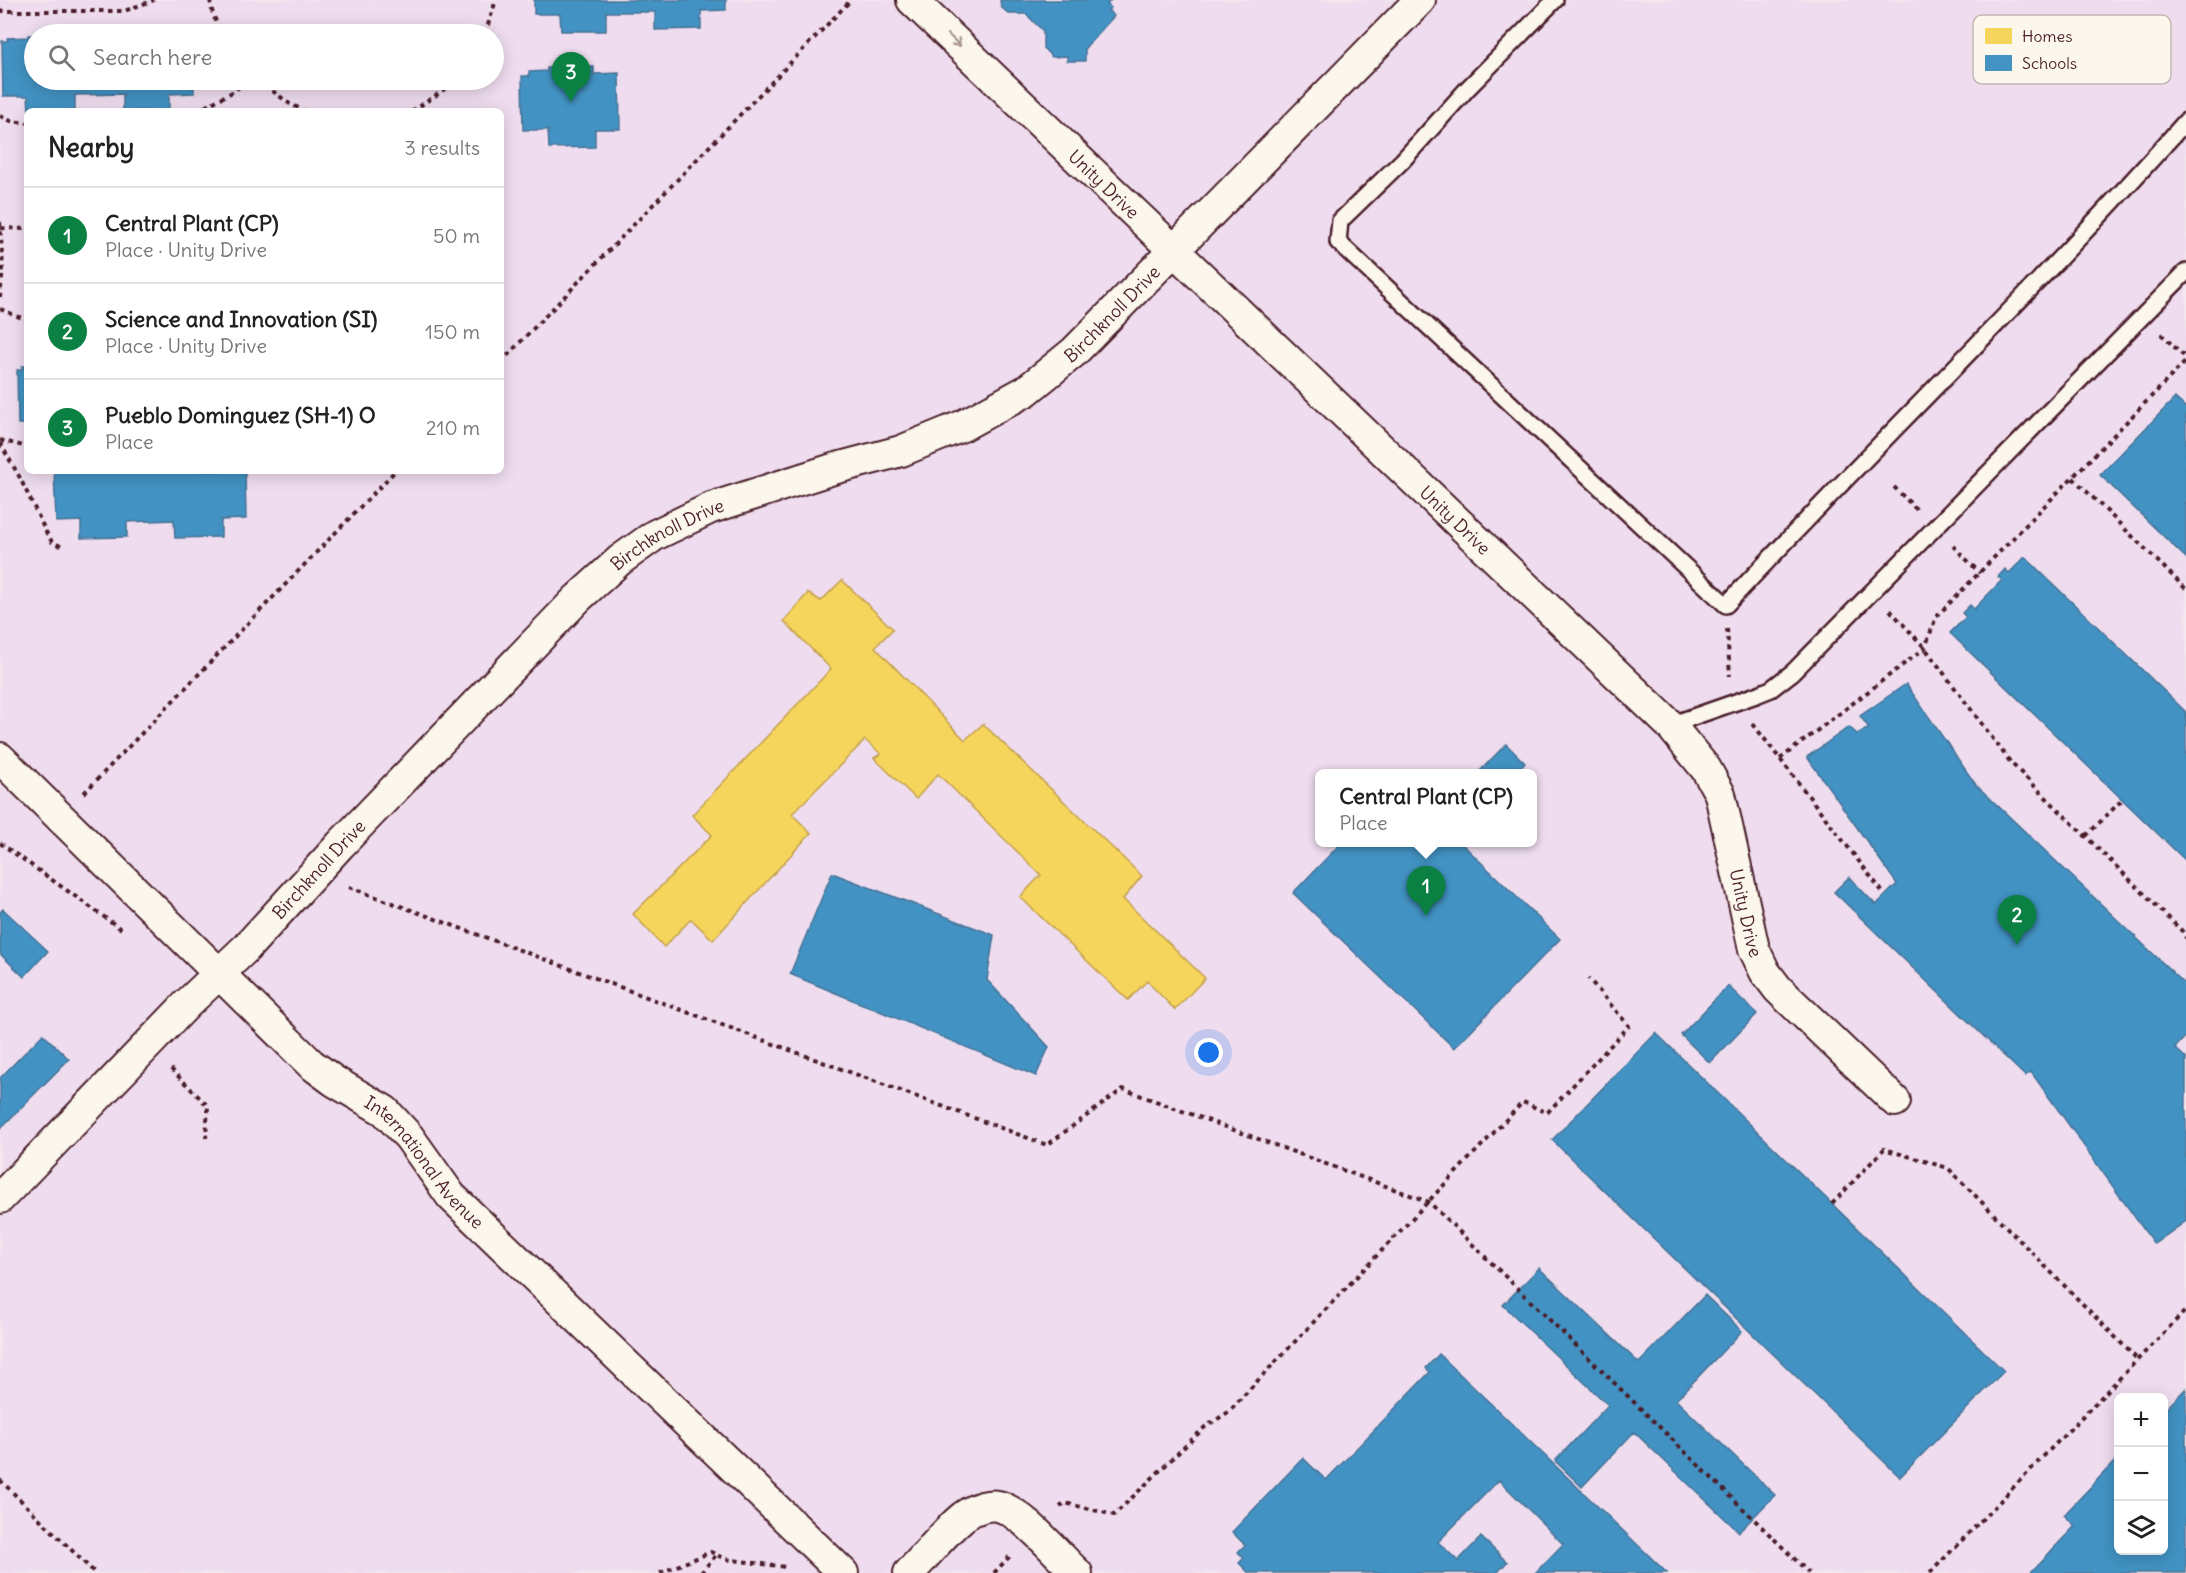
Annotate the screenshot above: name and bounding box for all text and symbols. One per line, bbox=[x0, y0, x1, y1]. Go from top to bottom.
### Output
legend bbox=[1973, 15, 2171, 84]
search box bbox=[24, 24, 504, 90]
text: Homes bbox=[2022, 26, 2072, 46]
one-way arrow bbox=[947, 33, 962, 48]
icon: search bbox=[45, 41, 78, 74]
text: Search here bbox=[93, 43, 212, 71]
pin: 3 bbox=[552, 52, 590, 102]
text: Schools bbox=[2022, 53, 2077, 73]
text: Nearby bbox=[48, 131, 134, 164]
text: 3 results bbox=[404, 135, 480, 160]
street label: Unity Drive bbox=[1064, 144, 1145, 223]
text: Central Plant (CP) bbox=[105, 209, 279, 237]
text: 1 bbox=[64, 223, 71, 248]
text: 50 m bbox=[433, 223, 480, 248]
text: Place · Unity Drive bbox=[105, 237, 267, 262]
street label: Birchknoll Drive bbox=[1059, 260, 1165, 367]
text: Science and Innovation (SI) bbox=[105, 305, 378, 333]
text: 2 bbox=[62, 319, 73, 344]
text: 150 m bbox=[425, 319, 480, 344]
text: Place · Unity Drive bbox=[105, 333, 267, 358]
text: Pueblo Dominguez (SH-1) O bbox=[105, 401, 376, 429]
text: 3 bbox=[62, 415, 73, 440]
text: 210 m bbox=[426, 415, 480, 440]
text: Place bbox=[105, 429, 153, 454]
street label: Unity Drive bbox=[1415, 480, 1496, 559]
street label: Birchknoll Drive bbox=[605, 493, 727, 575]
popup bbox=[1315, 769, 1537, 847]
text: Central Plant (CP) bbox=[1339, 782, 1513, 810]
text: Place bbox=[1339, 810, 1388, 835]
street label: Birchknoll Drive bbox=[267, 814, 370, 924]
pin: 1 bbox=[1406, 866, 1446, 916]
street label: Unity Drive bbox=[1725, 866, 1768, 961]
pin: 2 bbox=[1998, 896, 2036, 945]
your location bbox=[1194, 1038, 1223, 1067]
street label: International Avenue bbox=[360, 1090, 489, 1233]
map controls bbox=[2114, 1393, 2168, 1555]
button: + bbox=[2114, 1393, 2168, 1447]
button: − bbox=[2114, 1447, 2168, 1501]
button: layers bbox=[2114, 1501, 2168, 1555]

